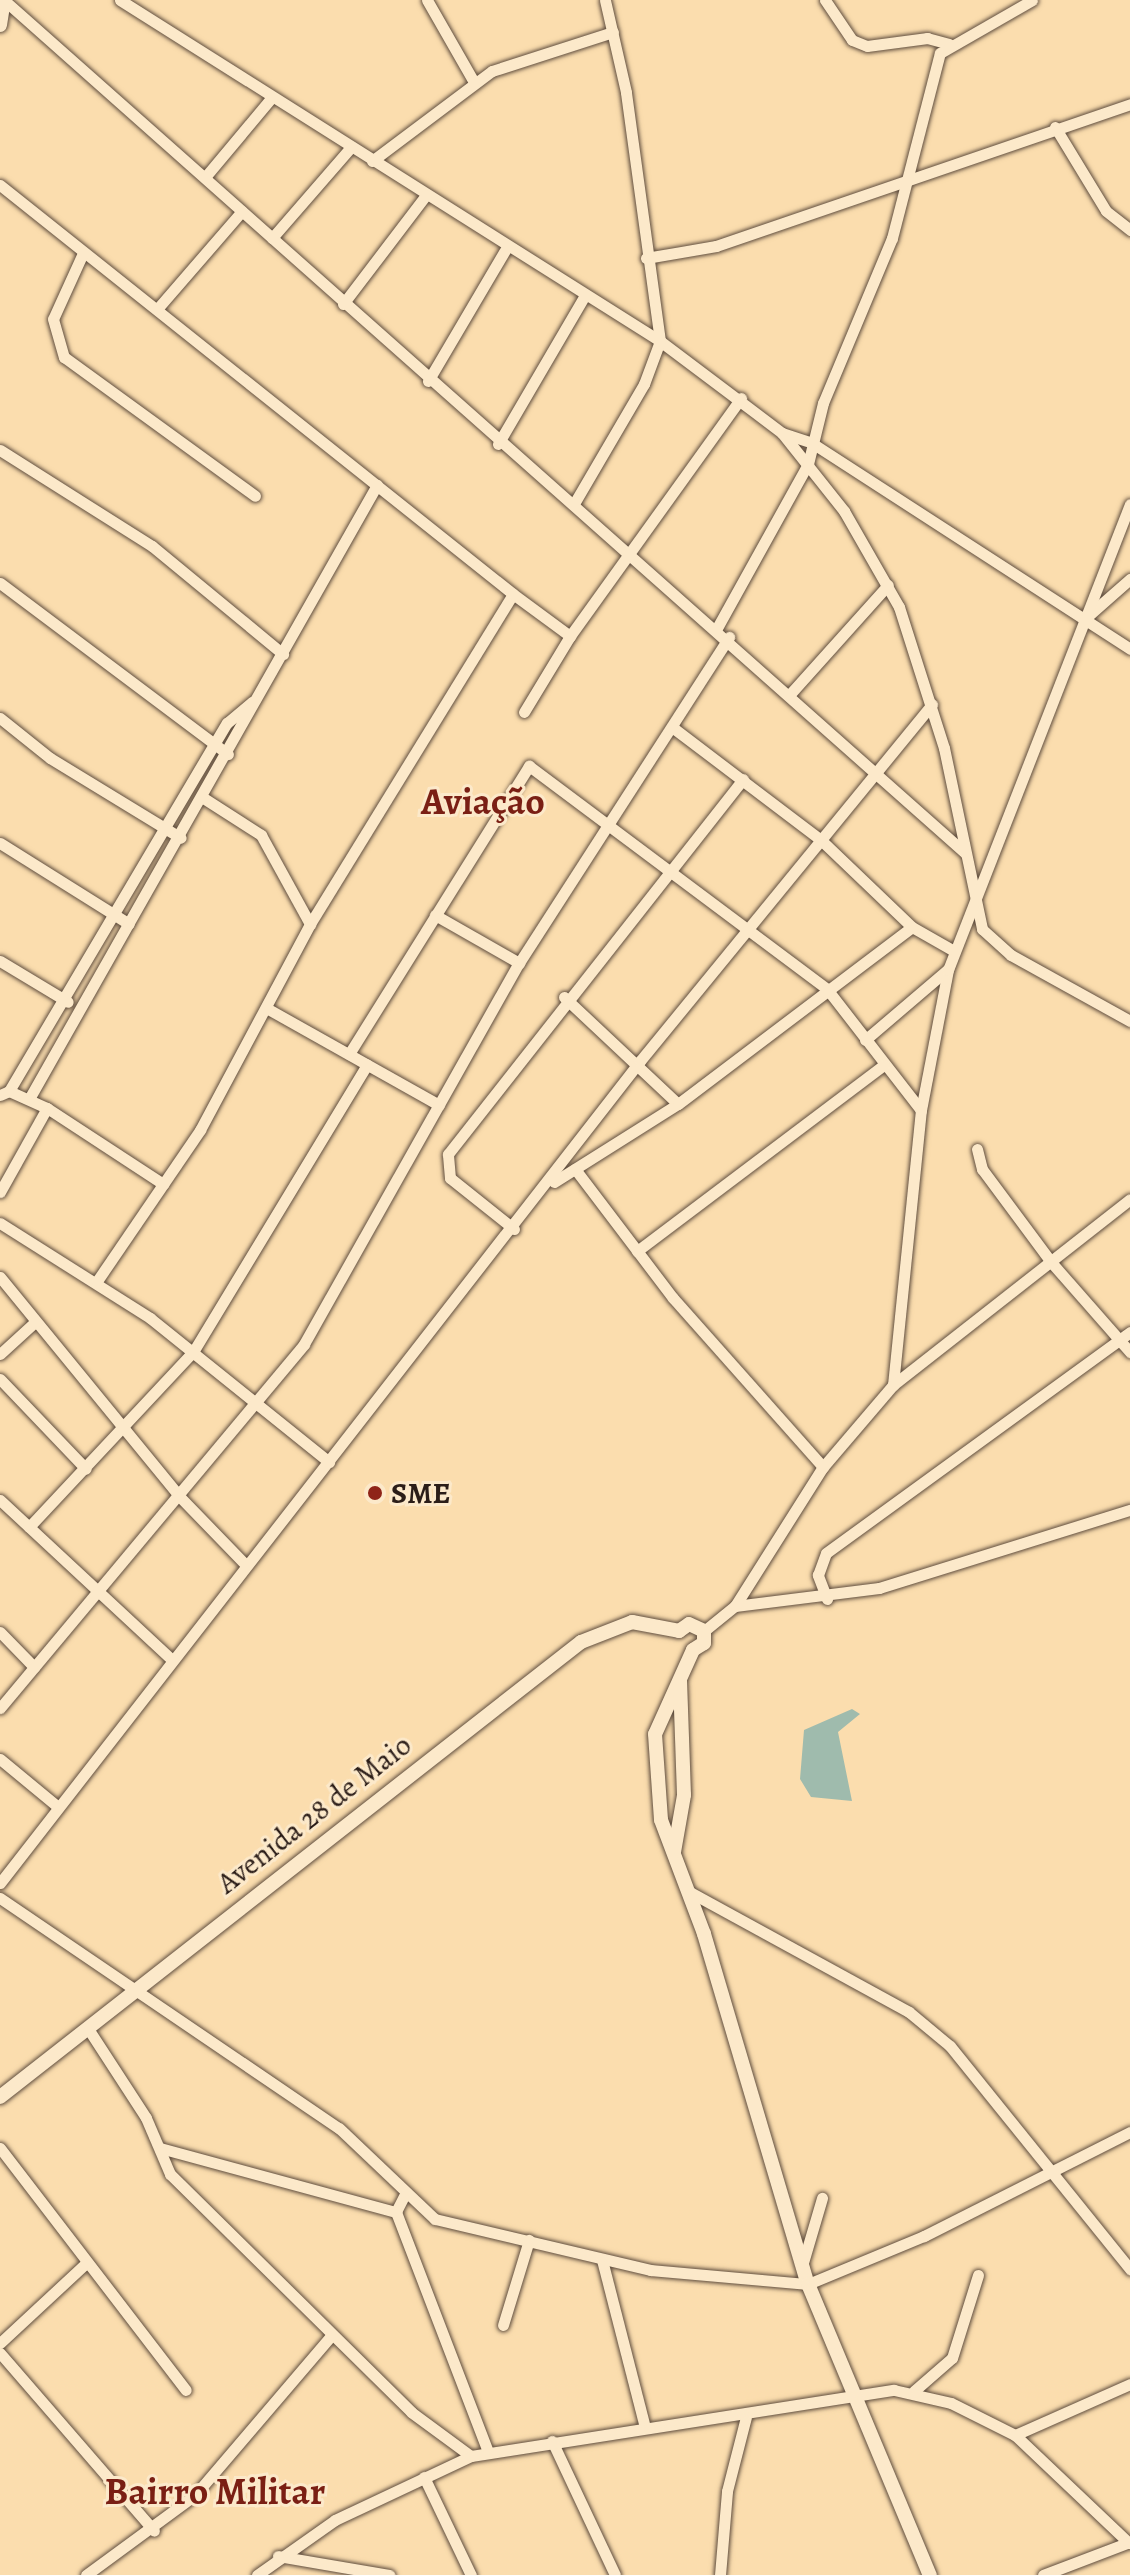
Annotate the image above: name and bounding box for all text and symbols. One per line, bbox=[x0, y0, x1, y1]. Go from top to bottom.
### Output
district label: Aviação bbox=[421, 779, 545, 825]
place label: SME bbox=[391, 1475, 450, 1511]
marker: SME bbox=[366, 1484, 384, 1502]
street label: Avenida 28 de Maio bbox=[210, 1727, 418, 1901]
district label: Bairro Militar bbox=[105, 2469, 325, 2515]

